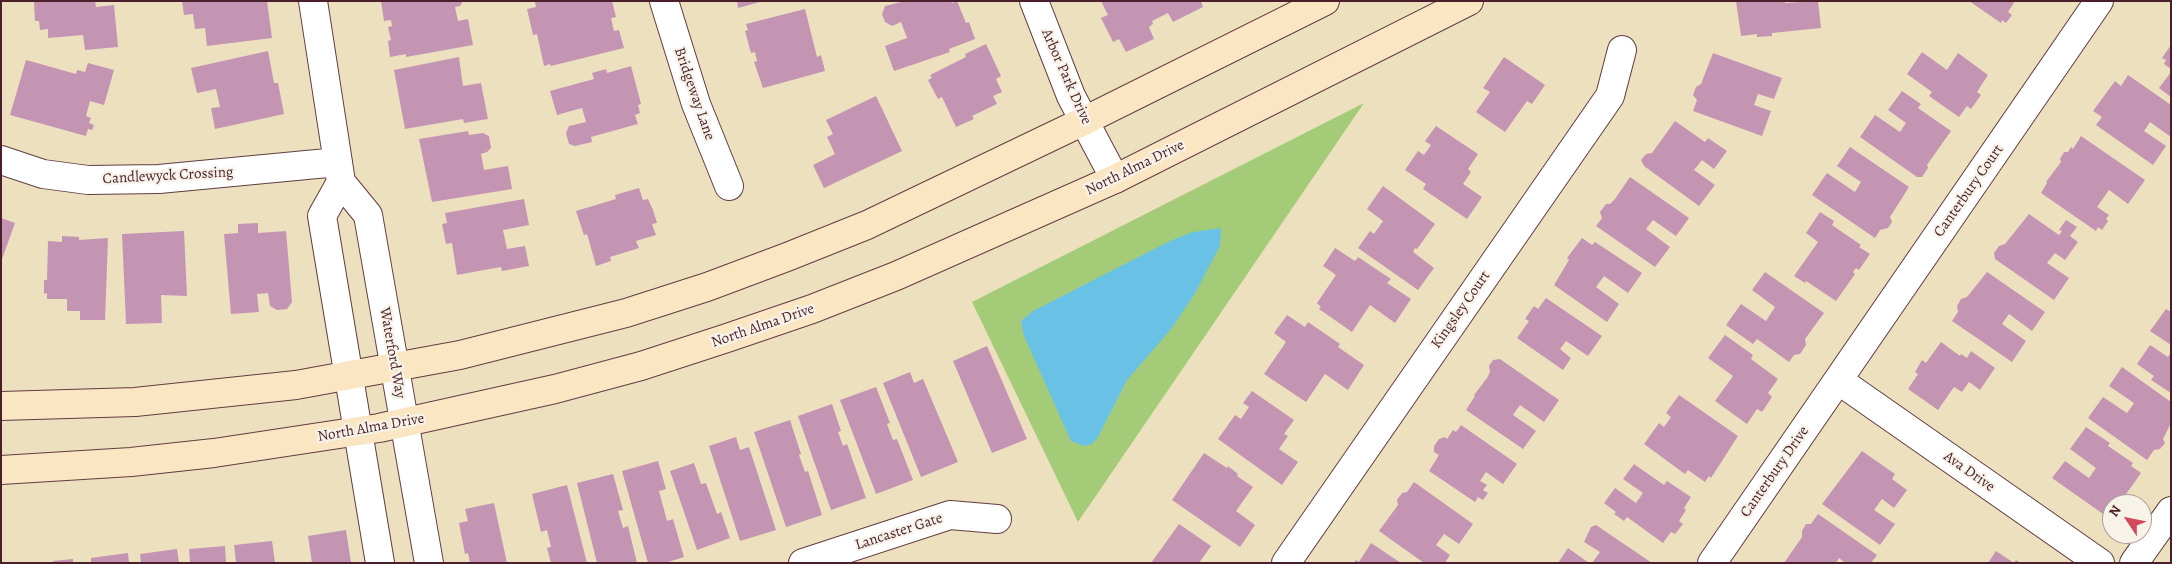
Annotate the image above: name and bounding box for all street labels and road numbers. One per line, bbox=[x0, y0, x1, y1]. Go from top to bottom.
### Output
street label: Arbor Park Drive bbox=[1037, 26, 1095, 128]
street label: Bridgeway Lane bbox=[670, 45, 718, 143]
street label: North Alma Drive bbox=[1083, 136, 1187, 200]
street label: Canterbury Court bbox=[1930, 141, 2008, 241]
street label: Candlewyck Crossing bbox=[102, 164, 234, 188]
street label: Kingsley Court bbox=[1428, 268, 1494, 352]
street label: North Alma Drive bbox=[709, 300, 817, 352]
street label: Waterford Way bbox=[375, 306, 409, 400]
street label: North Alma Drive bbox=[316, 410, 426, 446]
street label: Canterbury Drive bbox=[1737, 423, 1813, 521]
street label: Ava Drive bbox=[1940, 448, 1998, 496]
street label: Lancaster Gate bbox=[853, 509, 945, 555]

